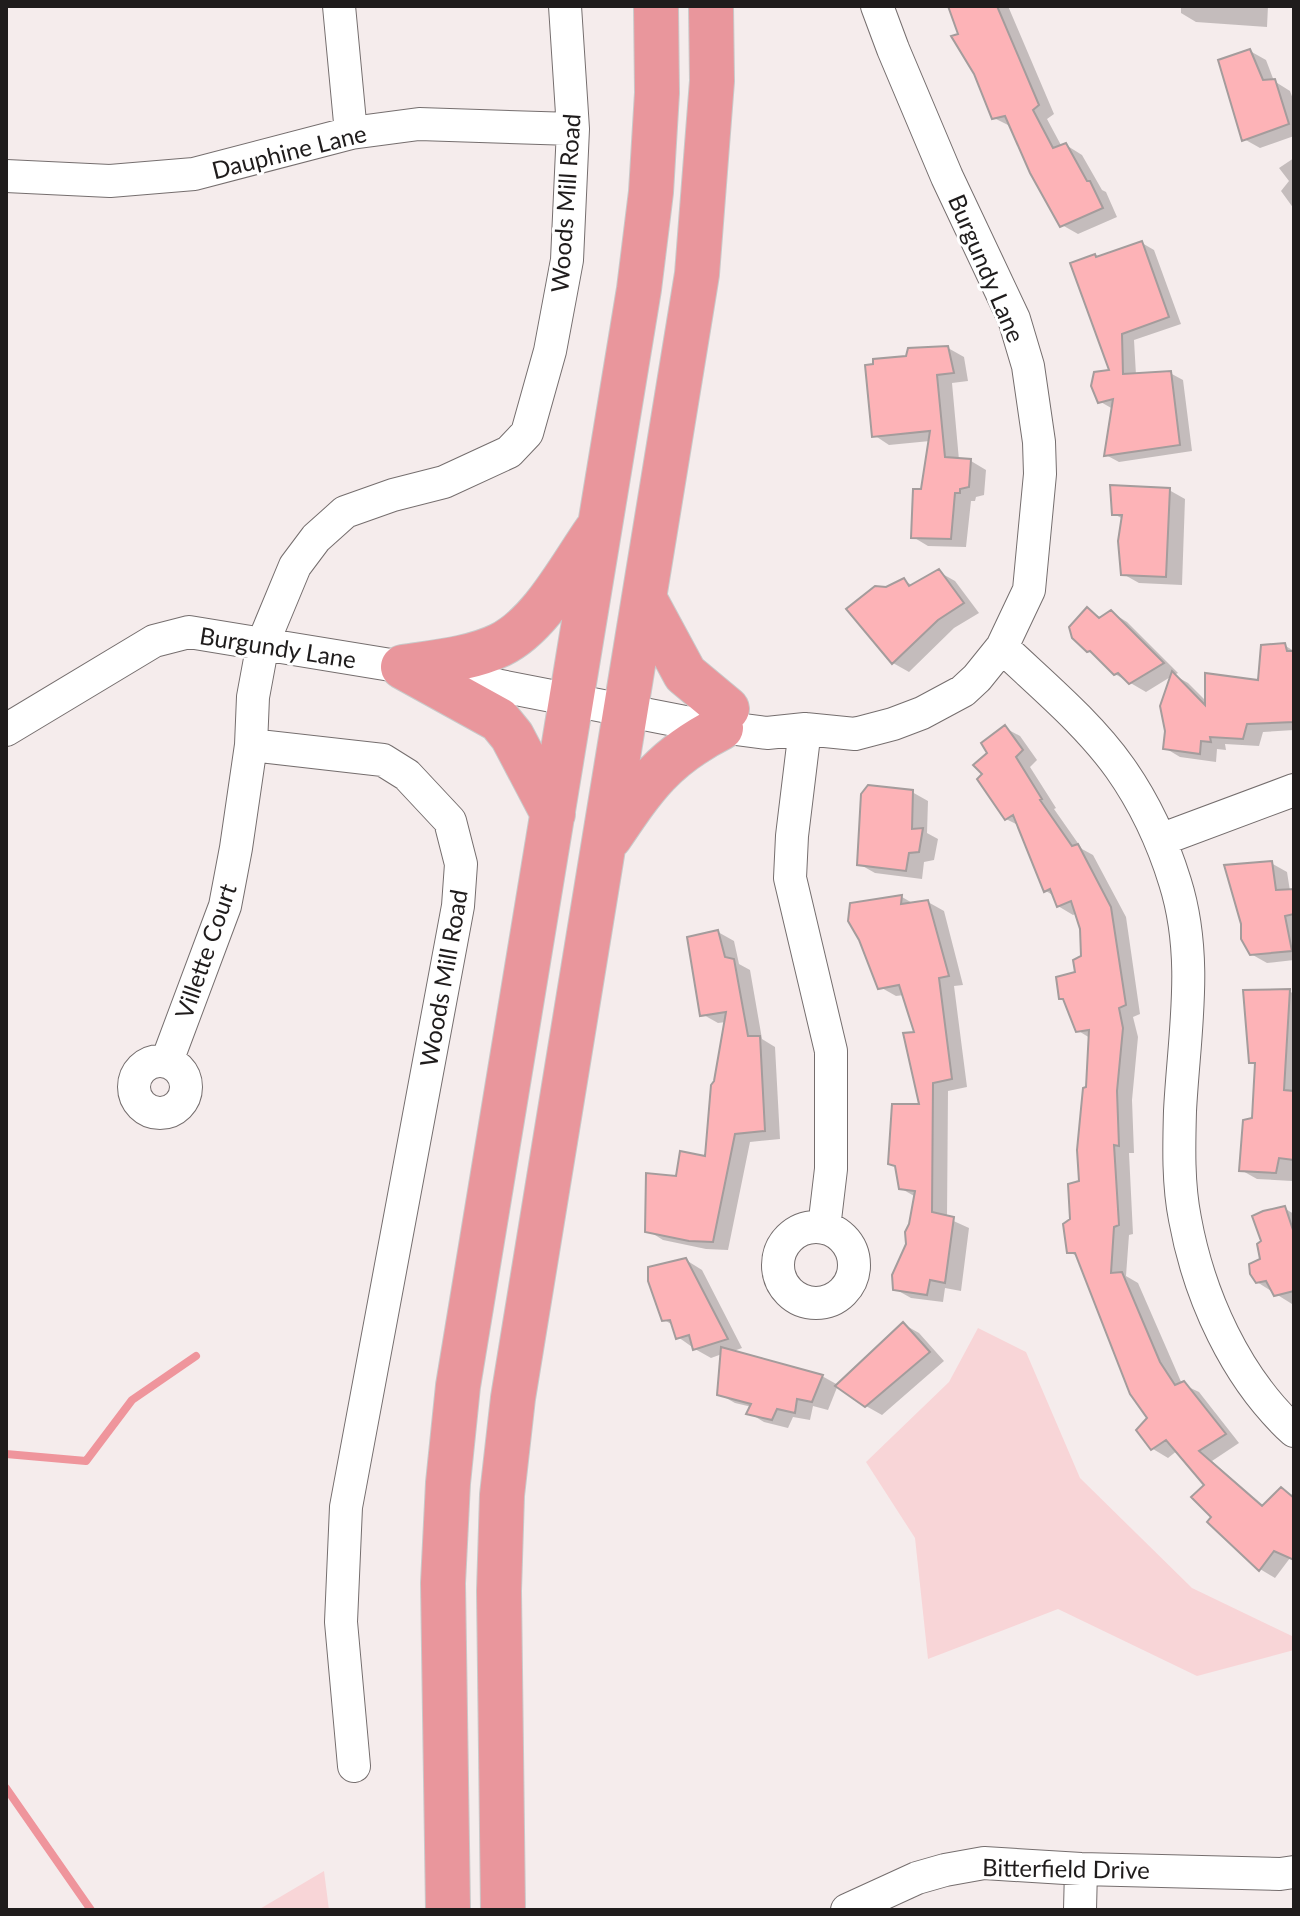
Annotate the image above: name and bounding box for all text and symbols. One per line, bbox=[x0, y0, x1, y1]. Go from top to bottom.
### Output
street label: Woods Mill Road bbox=[544, 113, 586, 293]
street label: Dauphine Lane bbox=[209, 118, 369, 184]
street label: Burgundy Lane bbox=[943, 190, 1031, 346]
street label: Burgundy Lane bbox=[198, 620, 358, 674]
street label: Villette Court bbox=[168, 879, 242, 1022]
street label: Woods Mill Road bbox=[413, 887, 473, 1069]
street label: Bitterfield Drive bbox=[982, 1852, 1150, 1884]

